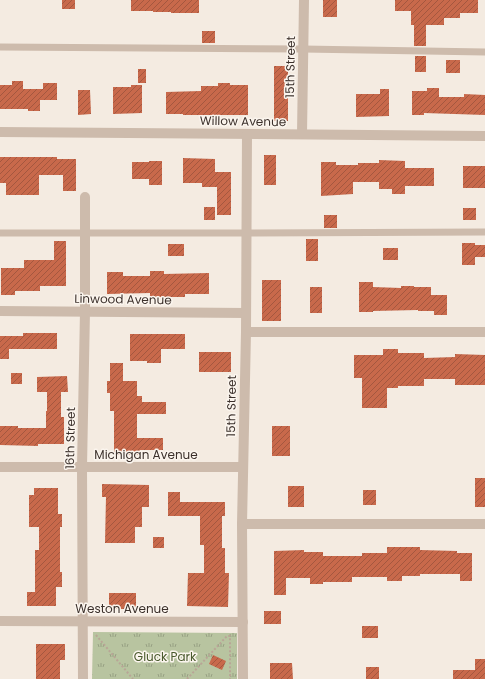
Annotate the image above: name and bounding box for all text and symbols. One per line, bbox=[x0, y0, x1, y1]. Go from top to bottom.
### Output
street label: 15th Street bbox=[281, 36, 299, 98]
street label: Willow Avenue bbox=[200, 112, 286, 130]
street label: Linwood Avenue bbox=[74, 290, 172, 308]
street label: 15th Street bbox=[222, 375, 240, 437]
street label: 16th Street bbox=[61, 407, 79, 469]
street label: Michigan Avenue bbox=[94, 446, 198, 463]
street label: Weston Avenue bbox=[75, 600, 169, 617]
park label: Gluck Park bbox=[134, 648, 197, 665]

